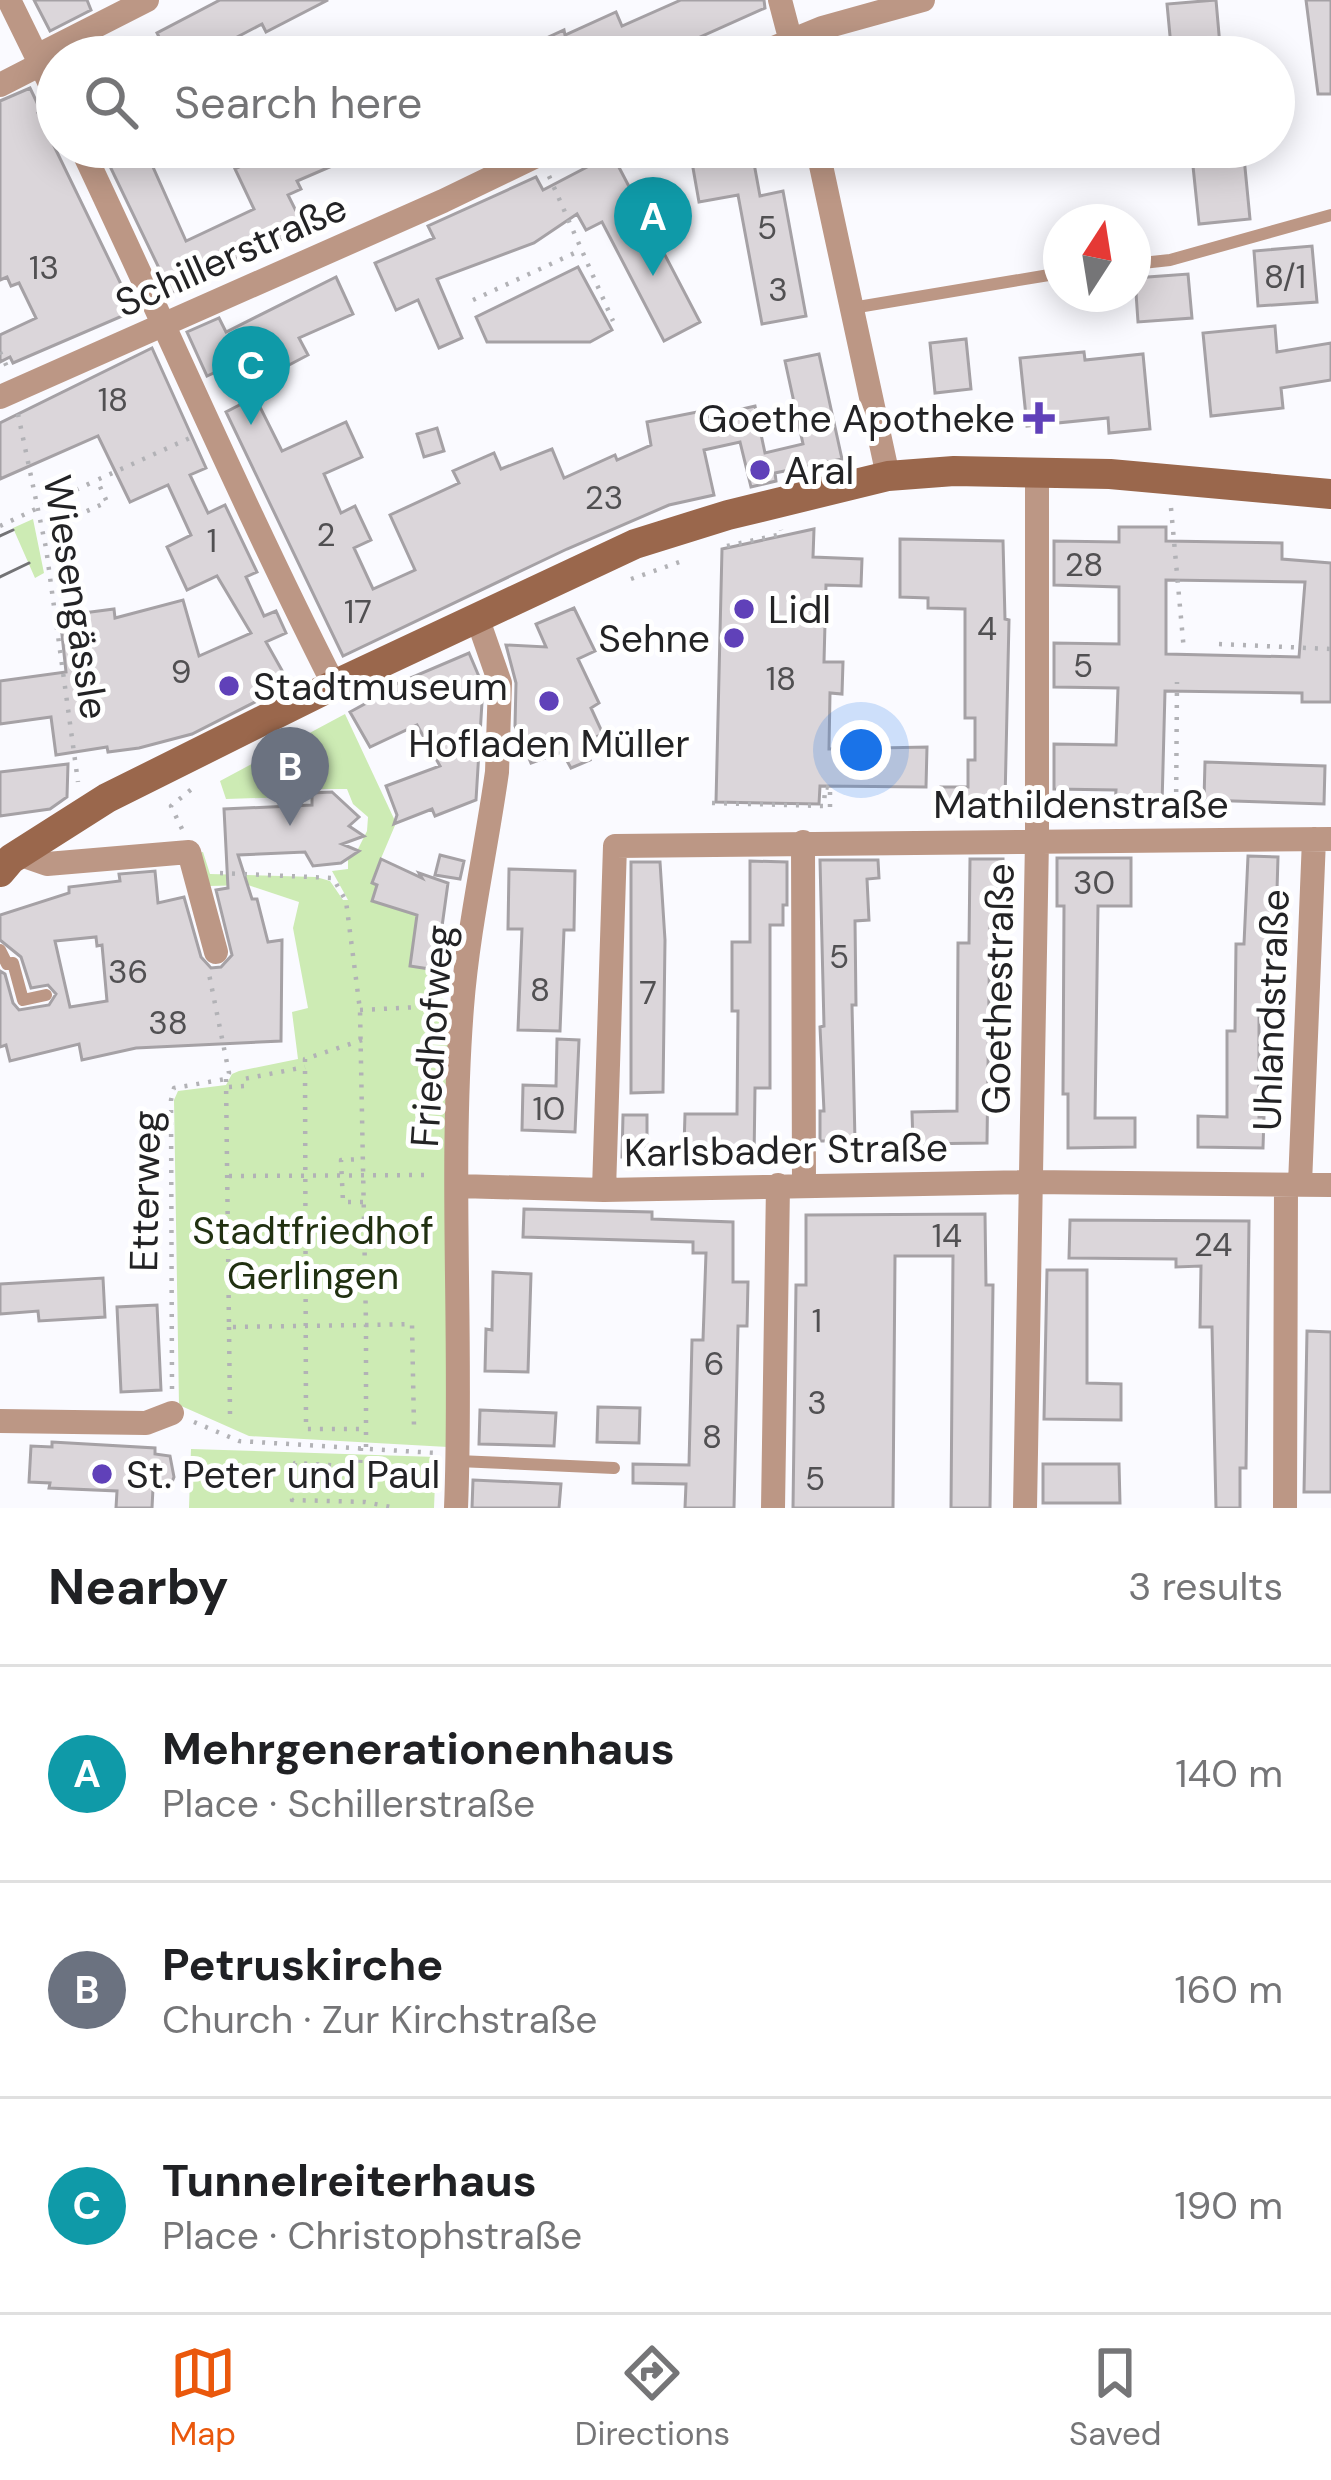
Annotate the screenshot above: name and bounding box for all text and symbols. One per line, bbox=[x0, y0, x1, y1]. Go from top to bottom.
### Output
search box bbox=[36, 36, 1295, 168]
icon: search bbox=[78, 69, 144, 135]
text: Search here bbox=[174, 73, 422, 132]
pin: A bbox=[614, 177, 692, 276]
street label: Schillerstraße bbox=[107, 181, 355, 329]
north arrow bbox=[1043, 204, 1151, 312]
house number: 5 bbox=[757, 206, 777, 249]
house number: 13 bbox=[29, 246, 59, 289]
house number: 8/1 bbox=[1264, 255, 1306, 298]
house number: 3 bbox=[768, 268, 788, 311]
pin: C bbox=[212, 326, 290, 425]
house number: 18 bbox=[98, 378, 128, 421]
place label: Goethe Apotheke bbox=[698, 393, 1015, 444]
marker: Goethe Apotheke bbox=[1026, 405, 1052, 431]
place label: Aral bbox=[784, 445, 854, 496]
marker: Aral bbox=[747, 457, 773, 483]
street label: Wiesengässle bbox=[32, 471, 120, 723]
house number: 23 bbox=[585, 476, 623, 519]
house number: 2 bbox=[316, 513, 336, 556]
house number: 1 bbox=[207, 519, 217, 562]
house number: 28 bbox=[1065, 543, 1103, 586]
place label: Lidl bbox=[768, 584, 831, 635]
house number: 17 bbox=[344, 590, 372, 633]
marker: Lidl bbox=[731, 596, 757, 622]
house number: 4 bbox=[977, 607, 997, 650]
place label: Sehne bbox=[598, 613, 710, 664]
marker: Sehne bbox=[721, 625, 747, 651]
house number: 5 bbox=[1073, 644, 1093, 687]
house number: 9 bbox=[171, 650, 191, 693]
house number: 18 bbox=[766, 657, 796, 700]
place label: Stadtmuseum bbox=[253, 661, 508, 712]
marker: Stadtmuseum bbox=[216, 673, 242, 699]
marker: Hofladen Müller bbox=[536, 688, 562, 714]
place label: Hofladen Müller bbox=[408, 718, 690, 769]
your location bbox=[831, 720, 891, 780]
pin: B bbox=[251, 727, 329, 826]
street label: Mathildenstraße bbox=[933, 779, 1229, 830]
house number: 30 bbox=[1073, 861, 1115, 904]
street label: Goethestraße bbox=[970, 863, 1026, 1115]
street label: Uhlandstraße bbox=[1241, 888, 1301, 1132]
street label: Friedhofweg bbox=[399, 923, 465, 1149]
house number: 5 bbox=[829, 935, 849, 978]
house number: 36 bbox=[108, 950, 148, 993]
house number: 8 bbox=[530, 968, 550, 1011]
house number: 7 bbox=[639, 971, 657, 1014]
house number: 38 bbox=[148, 1001, 188, 1044]
house number: 10 bbox=[533, 1087, 565, 1130]
street label: Etterweg bbox=[118, 1110, 172, 1272]
street label: Karlsbader Straße bbox=[624, 1122, 948, 1178]
park label: Stadtfriedhof Gerlingen bbox=[192, 1205, 434, 1301]
house number: 14 bbox=[932, 1214, 962, 1257]
house number: 24 bbox=[1194, 1223, 1232, 1266]
house number: 1 bbox=[812, 1299, 822, 1342]
house number: 6 bbox=[704, 1342, 724, 1385]
house number: 3 bbox=[807, 1381, 827, 1424]
house number: 8 bbox=[702, 1415, 722, 1458]
place label: St. Peter und Paul bbox=[126, 1449, 440, 1500]
house number: 5 bbox=[805, 1457, 825, 1500]
marker: St. Peter und Paul bbox=[89, 1461, 115, 1487]
text: Nearby bbox=[48, 1553, 229, 1620]
text: 3 results bbox=[1128, 1561, 1283, 1612]
text: Mehrgenerationenhaus bbox=[162, 1719, 675, 1778]
text: A bbox=[73, 1748, 101, 1799]
text: 140 m bbox=[1175, 1748, 1283, 1799]
text: Place · Schillerstraße bbox=[162, 1778, 535, 1829]
text: Petruskirche bbox=[162, 1935, 443, 1994]
text: B bbox=[75, 1964, 99, 2015]
text: 160 m bbox=[1175, 1964, 1283, 2015]
text: Church · Zur Kirchstraße bbox=[162, 1994, 597, 2045]
text: Tunnelreiterhaus bbox=[162, 2151, 537, 2210]
text: C bbox=[73, 2180, 101, 2231]
text: 190 m bbox=[1175, 2180, 1283, 2231]
text: Place · Christophstraße bbox=[162, 2210, 582, 2261]
tab: Map bbox=[169, 2340, 236, 2455]
tab: Directions bbox=[575, 2340, 730, 2455]
tab: Saved bbox=[1069, 2340, 1162, 2455]

